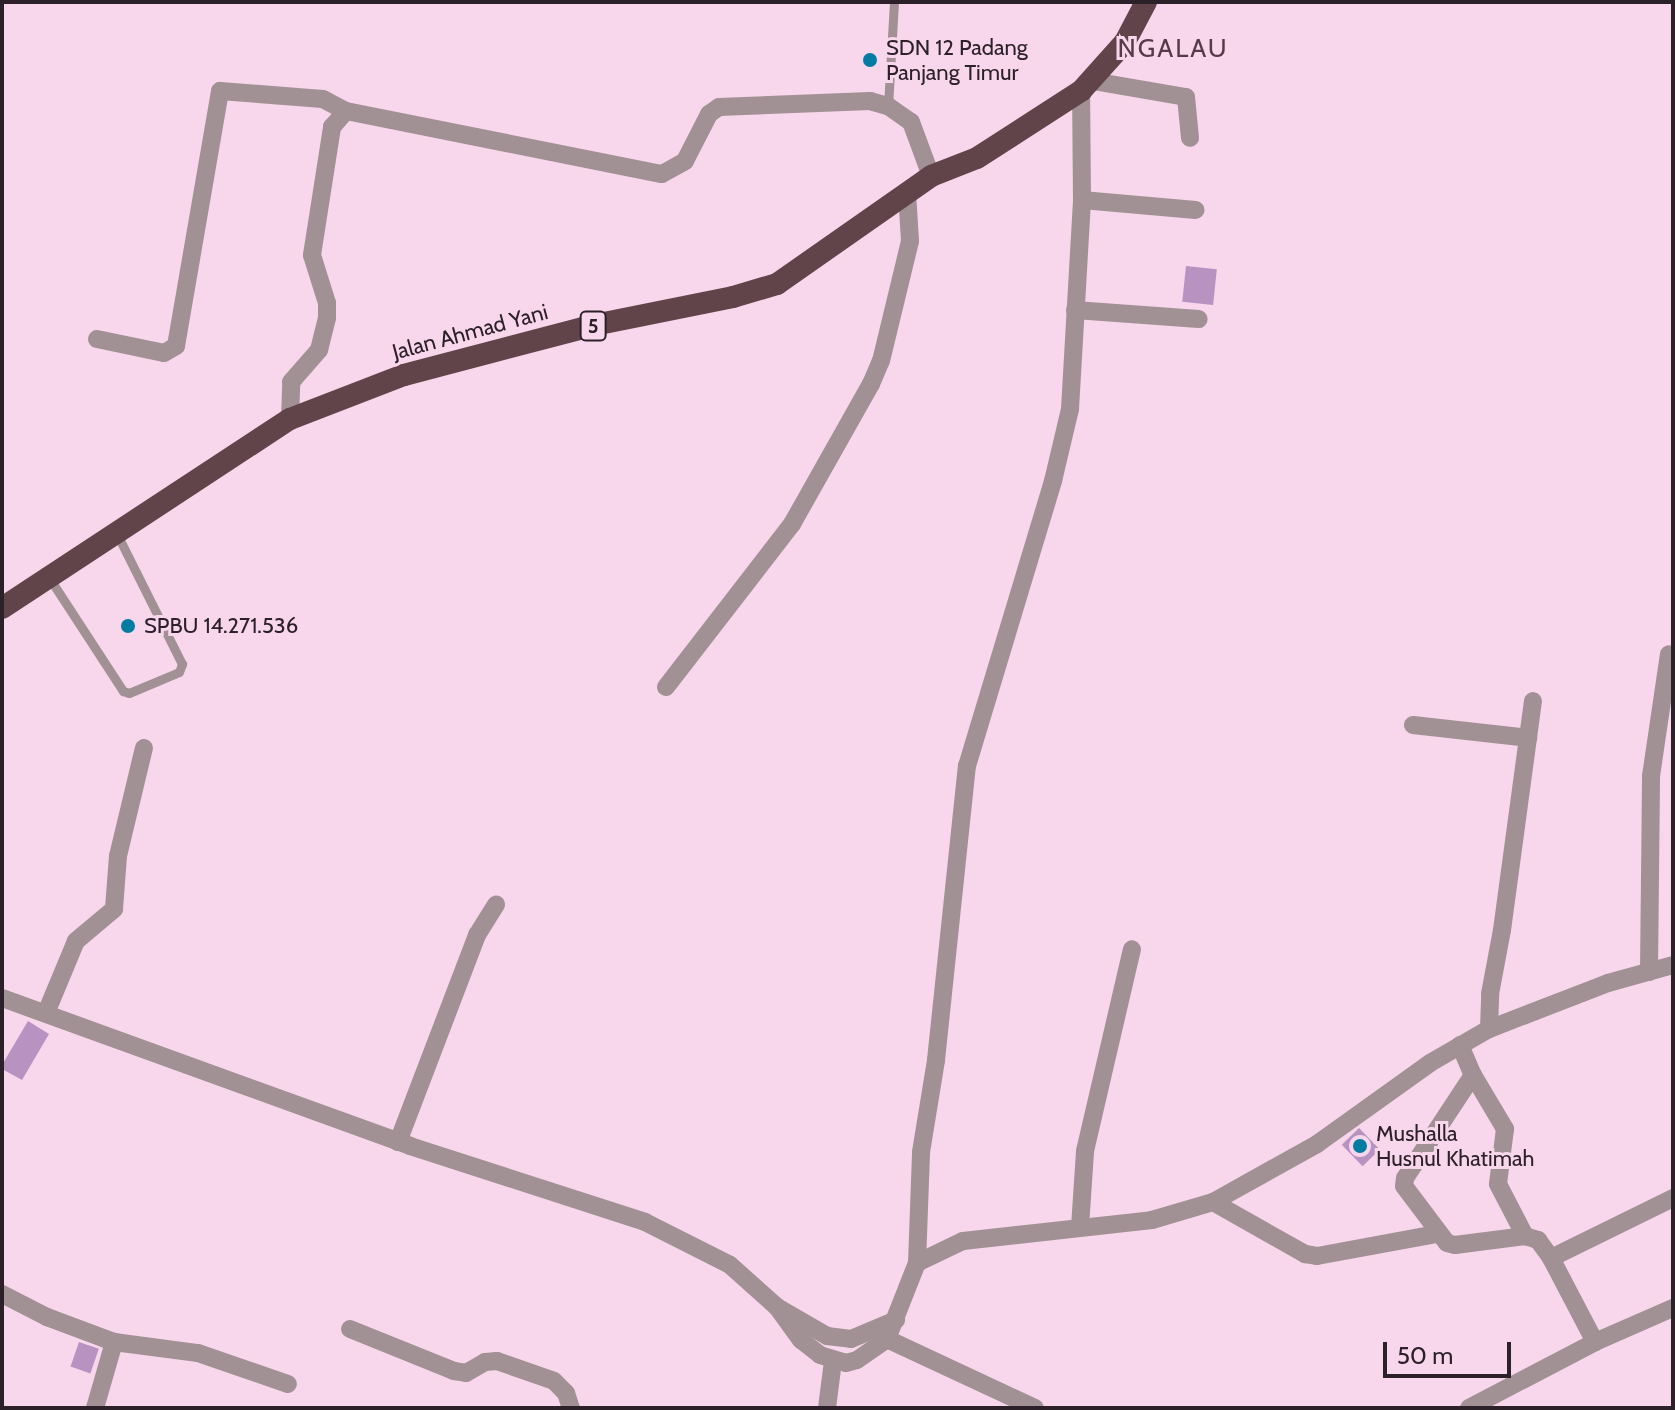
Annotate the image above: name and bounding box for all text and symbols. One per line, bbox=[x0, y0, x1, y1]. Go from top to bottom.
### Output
district label: NGALAU bbox=[1117, 33, 1229, 65]
place label: SDN 12 Padang Panjang Timur bbox=[886, 34, 1028, 86]
marker: SDN 12 Padang Panjang Timur bbox=[861, 51, 879, 69]
street label: Jalan Ahmad Yani bbox=[389, 299, 551, 365]
road number: 5 bbox=[579, 310, 607, 342]
place label: SPBU 14.271.536 bbox=[144, 613, 298, 639]
marker: SPBU 14.271.536 bbox=[119, 617, 137, 635]
place label: Mushalla Husnul Khatimah bbox=[1376, 1120, 1534, 1172]
marker: Mushalla Husnul Khatimah bbox=[1351, 1137, 1369, 1155]
scale bar bbox=[1387, 1326, 1515, 1376]
text: 50 m bbox=[1397, 1341, 1453, 1370]

